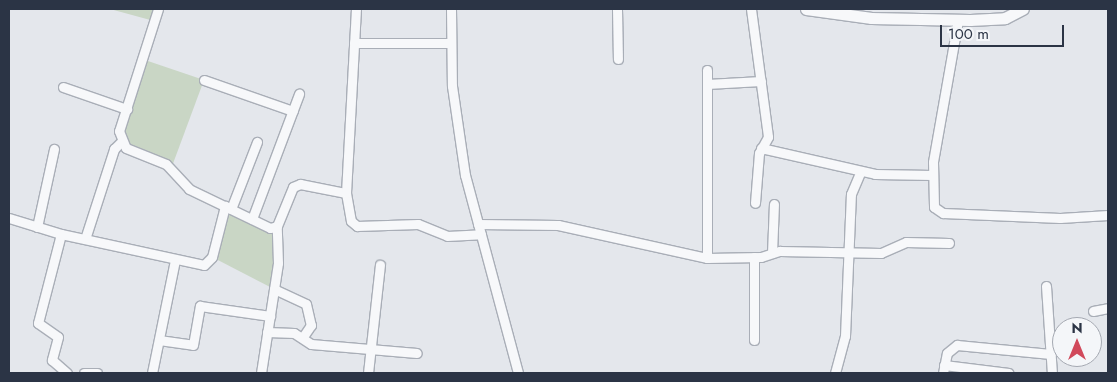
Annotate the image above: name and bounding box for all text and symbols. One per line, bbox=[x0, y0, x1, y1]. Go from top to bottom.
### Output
scale bar bbox=[942, 15, 1066, 47]
text: 100 m bbox=[948, 23, 989, 45]
north arrow bbox=[1052, 317, 1102, 367]
text: N bbox=[1071, 318, 1083, 338]

